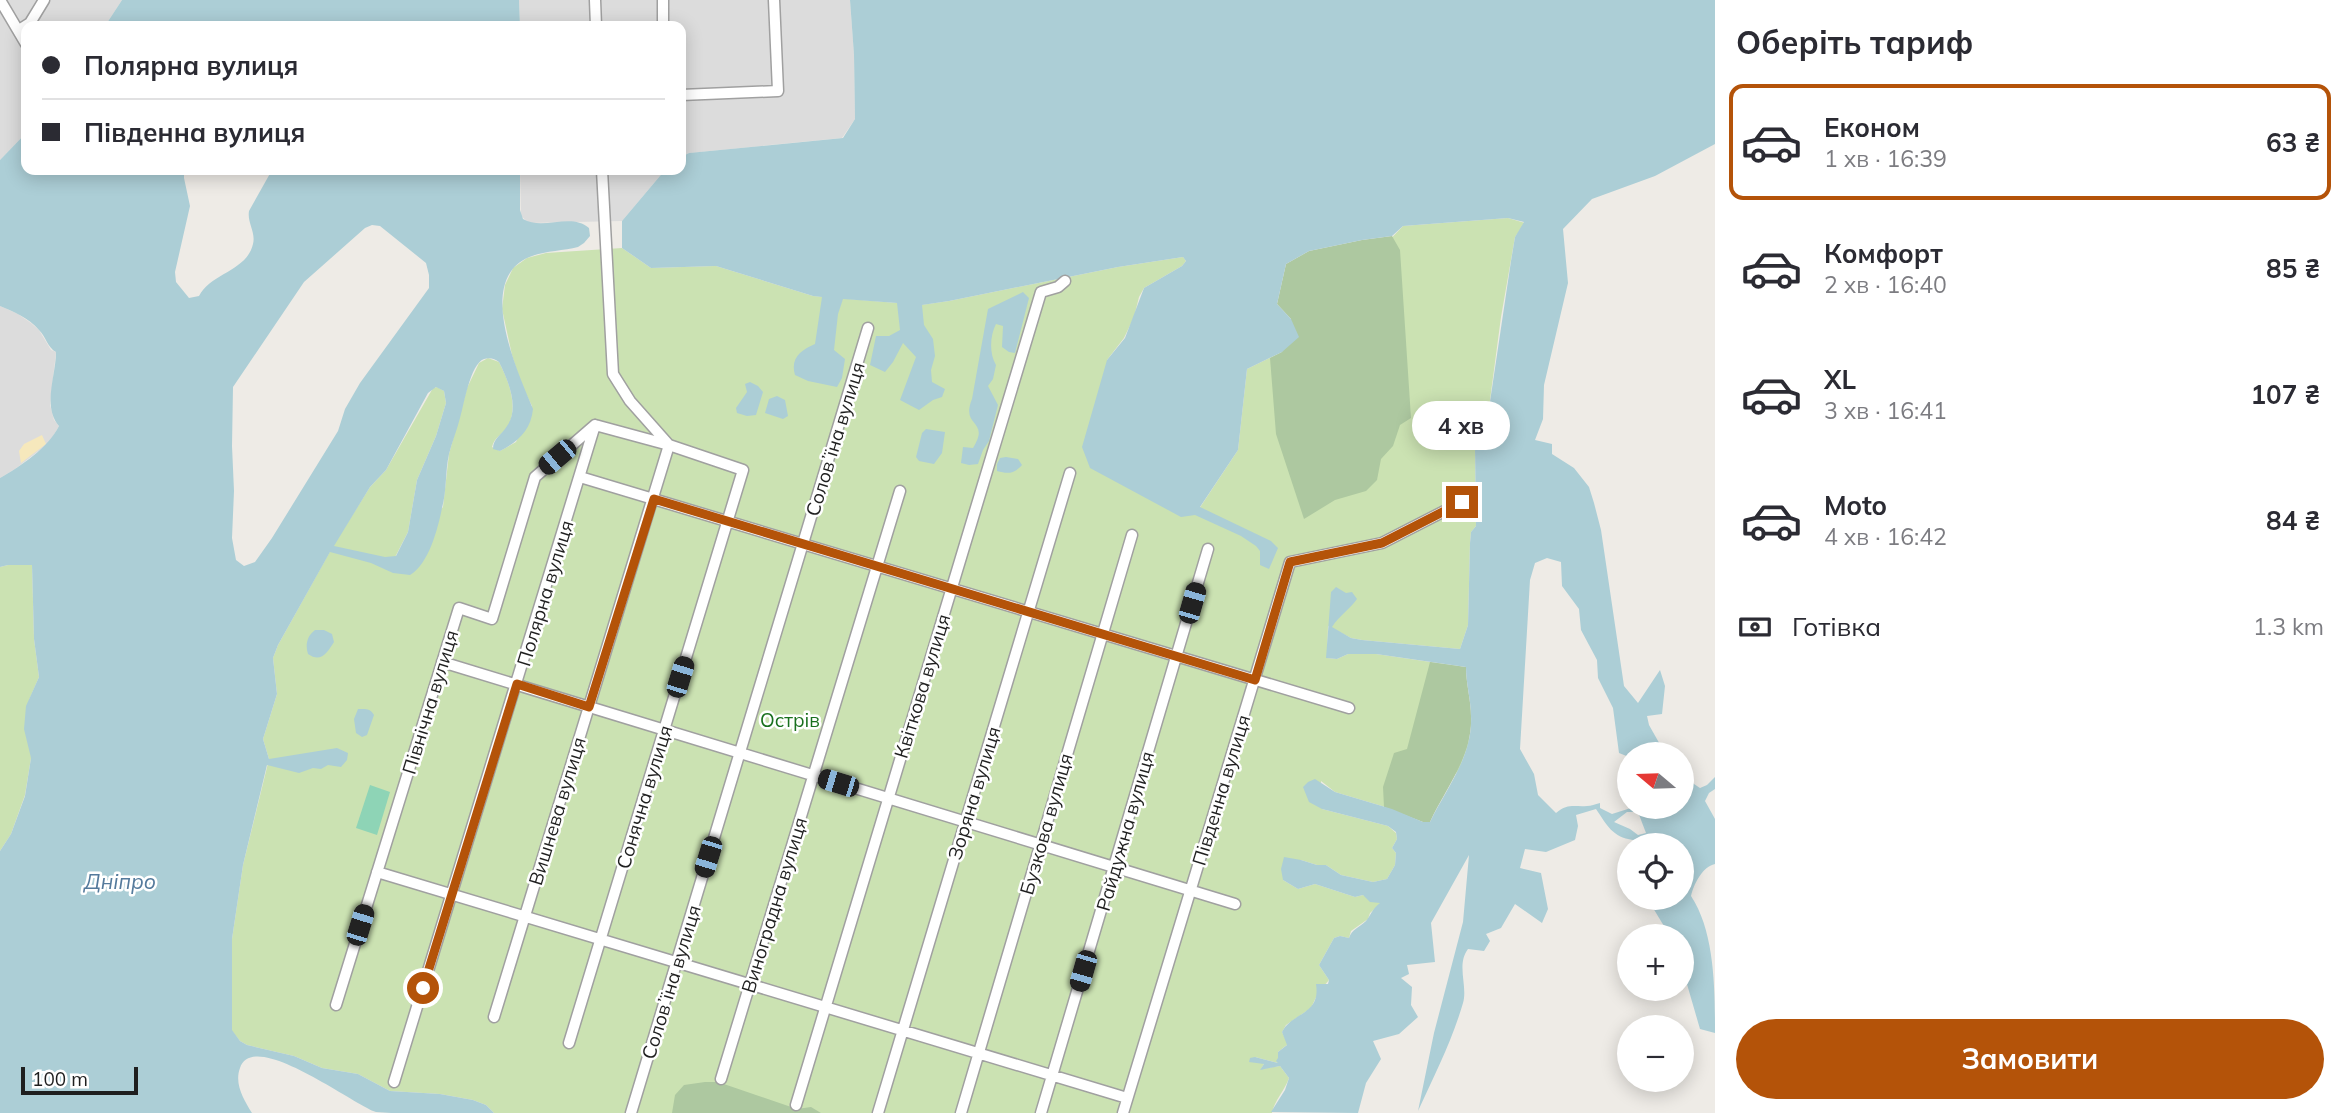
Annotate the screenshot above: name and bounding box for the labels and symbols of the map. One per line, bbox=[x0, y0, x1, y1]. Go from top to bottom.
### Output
street label: Соловʼїна вулиця bbox=[800, 359, 870, 519]
callout: 4 хв bbox=[1413, 400, 1511, 449]
car bbox=[535, 435, 580, 479]
route end bbox=[1446, 486, 1478, 518]
street label: Полярна вулиця bbox=[511, 517, 579, 669]
car bbox=[1177, 580, 1208, 626]
street label: Квіткова вулиця bbox=[889, 611, 955, 761]
street label: Північна вулиця bbox=[397, 627, 463, 777]
car bbox=[664, 654, 697, 700]
park label: Острів bbox=[760, 708, 820, 732]
street label: Південна вулиця bbox=[1187, 712, 1255, 868]
street label: Сонячна вулиця bbox=[611, 722, 677, 872]
street label: Зоряна вулиця bbox=[942, 723, 1006, 863]
street label: Вишнева вулиця bbox=[523, 734, 591, 888]
north arrow bbox=[1617, 742, 1694, 819]
street label: Райдужна вулиця bbox=[1091, 748, 1159, 914]
street label: Бузкова вулиця bbox=[1014, 751, 1078, 897]
car bbox=[815, 767, 862, 799]
street label: Виноградна вулиця bbox=[736, 814, 812, 996]
car bbox=[692, 834, 725, 880]
water label: Дніпро bbox=[82, 868, 156, 894]
car bbox=[344, 902, 377, 948]
street label: Соловʼїна вулиця bbox=[636, 902, 706, 1062]
car bbox=[1068, 948, 1099, 994]
route start bbox=[407, 972, 439, 1004]
scale bar bbox=[21, 1064, 138, 1096]

